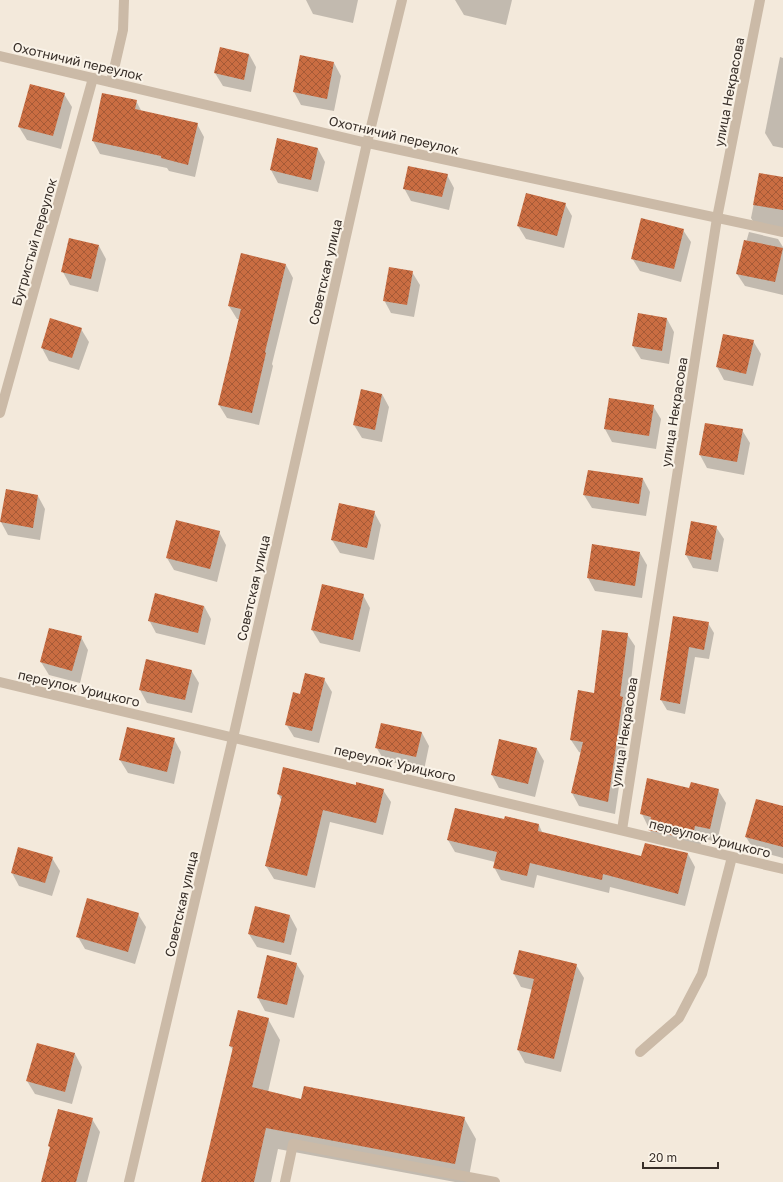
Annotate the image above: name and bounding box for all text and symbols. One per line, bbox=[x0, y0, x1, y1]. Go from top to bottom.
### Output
street label: улица Некрасова bbox=[711, 36, 747, 148]
street label: Охотничий переулок bbox=[11, 38, 145, 84]
street label: Охотничий переулок bbox=[327, 112, 461, 158]
street label: Бугристый переулок bbox=[8, 176, 60, 308]
street label: Советская улица bbox=[305, 218, 345, 326]
street label: улица Некрасова bbox=[657, 356, 691, 468]
street label: Советская улица bbox=[233, 534, 273, 642]
street label: переулок Урицкого bbox=[16, 666, 142, 710]
street label: улица Некрасова bbox=[607, 676, 641, 788]
street label: переулок Урицкого bbox=[332, 741, 458, 785]
street label: переулок Урицкого bbox=[648, 815, 773, 861]
street label: Советская улица bbox=[161, 850, 201, 958]
scale bar bbox=[643, 1144, 718, 1170]
text: 20 m bbox=[649, 1150, 677, 1165]

